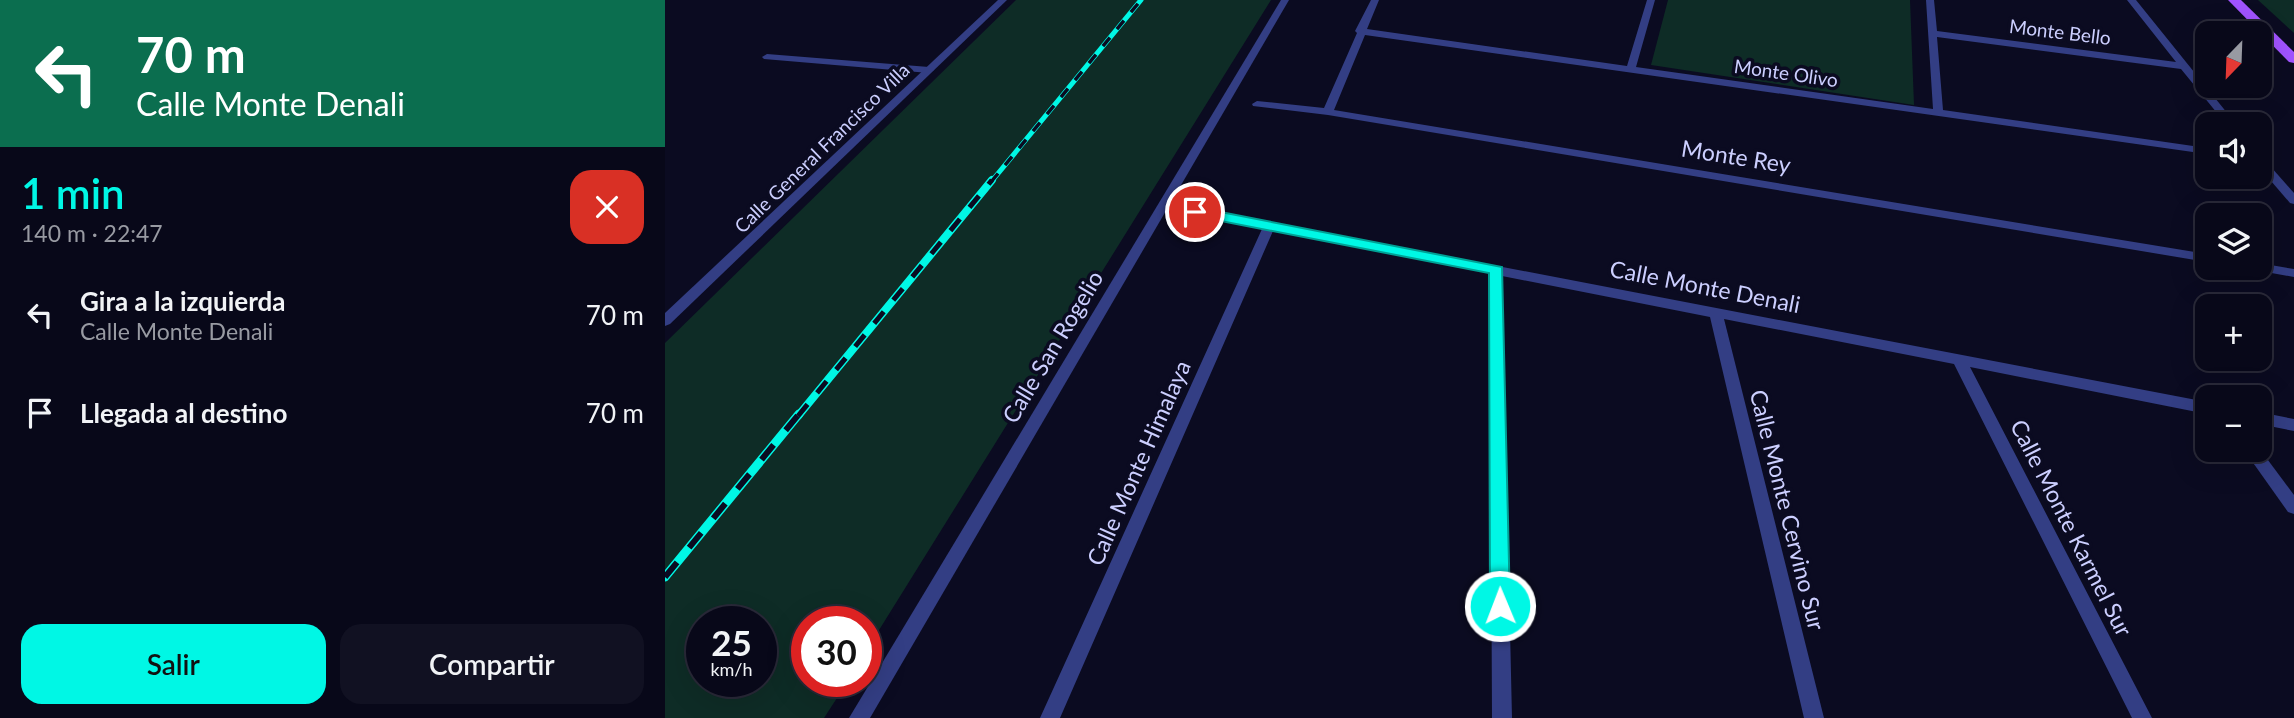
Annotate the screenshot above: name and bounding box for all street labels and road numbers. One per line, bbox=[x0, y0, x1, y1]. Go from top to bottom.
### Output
street label: Monte Bello bbox=[2008, 14, 2112, 49]
street label: Monte Olivo bbox=[1733, 54, 1839, 91]
street label: Calle General Francisco Villa bbox=[729, 58, 914, 237]
street label: Monte Rey bbox=[1679, 134, 1793, 178]
street label: Calle Monte Denali bbox=[1608, 254, 1803, 318]
street label: Calle San Rogelio bbox=[996, 265, 1109, 428]
street label: Calle Monte Himalaya bbox=[1080, 356, 1196, 569]
street label: Calle Monte Cervino Sur bbox=[1745, 387, 1832, 634]
street label: Calle Monte Karmel Sur bbox=[2005, 415, 2139, 641]

